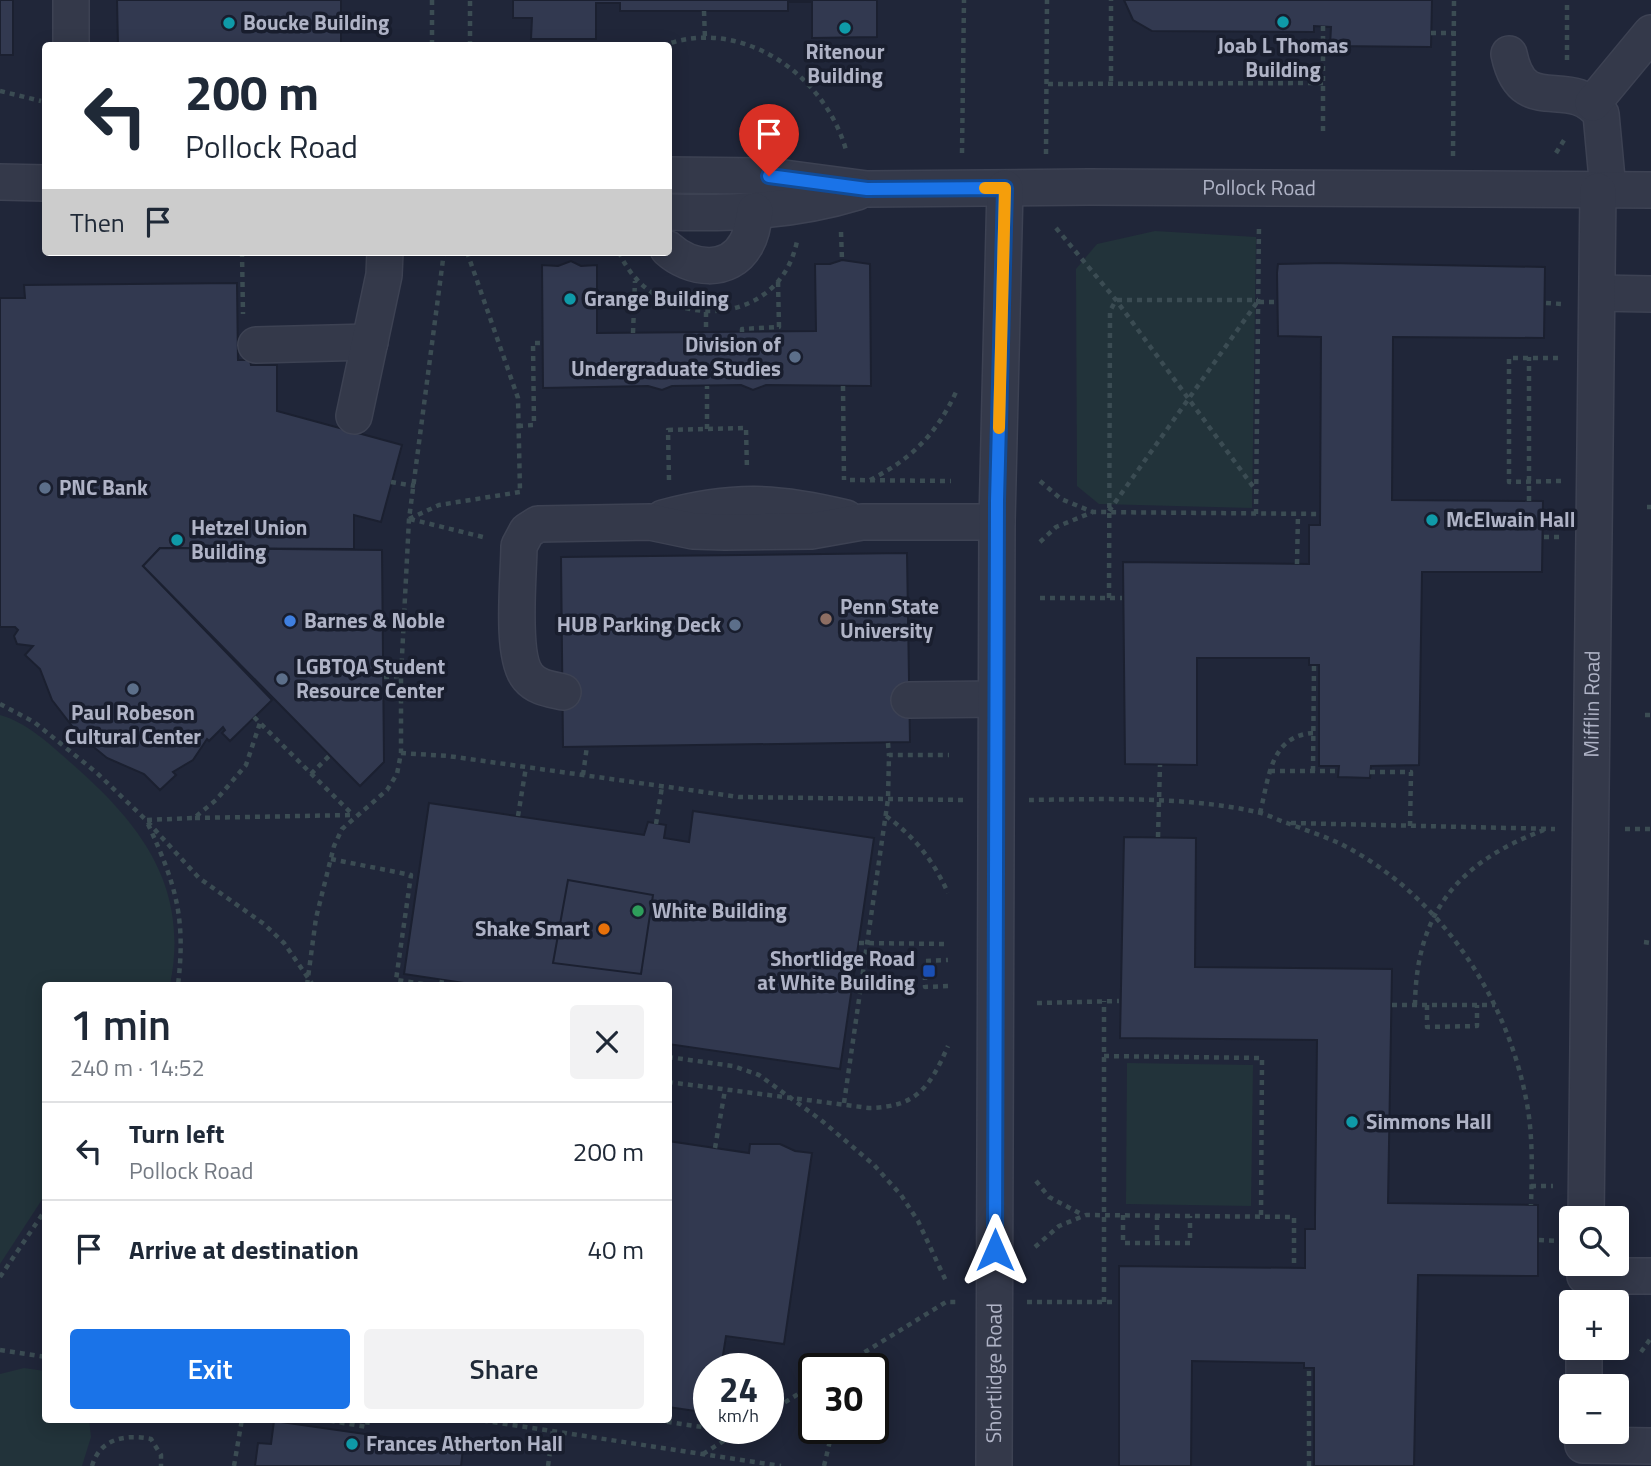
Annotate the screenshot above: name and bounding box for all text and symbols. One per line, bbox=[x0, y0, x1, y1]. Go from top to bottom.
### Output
place label: Boucke Building bbox=[243, 6, 389, 38]
marker: Joab L Thomas Building bbox=[1275, 14, 1291, 30]
marker: Boucke Building bbox=[221, 15, 237, 31]
marker: Ritenour Building bbox=[837, 20, 853, 36]
place label: Joab L Thomas Building bbox=[1218, 29, 1348, 85]
place label: Ritenour Building bbox=[805, 35, 885, 91]
text: 200 m bbox=[185, 54, 319, 129]
icon: left bbox=[70, 70, 161, 161]
pin bbox=[739, 104, 799, 176]
icon: arrive bbox=[750, 115, 788, 153]
text: Pollock Road bbox=[185, 122, 358, 170]
street label: Pollock Road bbox=[1202, 171, 1316, 203]
text: Then bbox=[70, 203, 125, 242]
icon: arrive bbox=[139, 203, 177, 241]
place label: Grange Building bbox=[584, 282, 729, 314]
marker: Grange Building bbox=[562, 291, 578, 307]
place label: Division of Undergraduate Studies bbox=[571, 328, 781, 384]
marker: Division of Undergraduate Studies bbox=[787, 349, 803, 365]
place label: PNC Bank bbox=[59, 471, 148, 503]
marker: PNC Bank bbox=[37, 480, 53, 496]
place label: McElwain Hall bbox=[1446, 503, 1575, 535]
place label: Hetzel Union Building bbox=[191, 511, 307, 567]
marker: McElwain Hall bbox=[1424, 512, 1440, 528]
marker: Hetzel Union Building bbox=[169, 532, 185, 548]
place label: Penn State University bbox=[840, 590, 939, 646]
place label: Barnes & Noble bbox=[304, 604, 445, 636]
place label: HUB Parking Deck bbox=[557, 608, 721, 640]
marker: Penn State University bbox=[818, 611, 834, 627]
marker: Barnes & Noble bbox=[282, 613, 298, 629]
marker: HUB Parking Deck bbox=[727, 617, 743, 633]
place label: LGBTQA Student Resource Center bbox=[296, 650, 445, 706]
street label: Mifflin Road bbox=[1574, 650, 1608, 758]
marker: LGBTQA Student Resource Center bbox=[274, 671, 290, 687]
marker: Paul Robeson Cultural Center bbox=[125, 681, 141, 697]
place label: Paul Robeson Cultural Center bbox=[65, 696, 201, 752]
place label: White Building bbox=[652, 894, 787, 926]
marker: White Building bbox=[630, 903, 646, 919]
place label: Shake Smart bbox=[475, 912, 590, 944]
marker: Shake Smart bbox=[596, 921, 612, 937]
place label: Shortlidge Road at White Building bbox=[757, 942, 915, 998]
marker: Shortlidge Road at White Building bbox=[921, 963, 937, 979]
text: 1 min bbox=[70, 992, 171, 1056]
button: close bbox=[570, 1005, 644, 1079]
text: 240 m · 14:52 bbox=[70, 1050, 205, 1085]
place label: Simmons Hall bbox=[1366, 1105, 1492, 1137]
text: Turn left bbox=[129, 1114, 224, 1153]
marker: Simmons Hall bbox=[1344, 1114, 1360, 1130]
icon: left bbox=[70, 1132, 108, 1170]
text: 200 m bbox=[573, 1132, 644, 1171]
text: Pollock Road bbox=[129, 1153, 253, 1188]
map controls bbox=[1559, 1206, 1629, 1444]
button: search bbox=[1559, 1206, 1629, 1276]
position arrow bbox=[958, 1213, 1032, 1287]
icon: arrive bbox=[70, 1230, 108, 1268]
text: Arrive at destination bbox=[129, 1230, 359, 1269]
text: 40 m bbox=[587, 1230, 644, 1269]
button: + bbox=[1559, 1290, 1629, 1360]
street label: Shortlidge Road bbox=[977, 1303, 1010, 1443]
button: Exit bbox=[70, 1329, 350, 1409]
button: Share bbox=[364, 1329, 644, 1409]
speed limit sign: 30 bbox=[798, 1353, 889, 1444]
text: 24 bbox=[719, 1362, 758, 1416]
button: − bbox=[1559, 1374, 1629, 1444]
text: km/h bbox=[718, 1402, 759, 1429]
place label: Frances Atherton Hall bbox=[366, 1427, 563, 1459]
marker: Frances Atherton Hall bbox=[344, 1436, 360, 1452]

